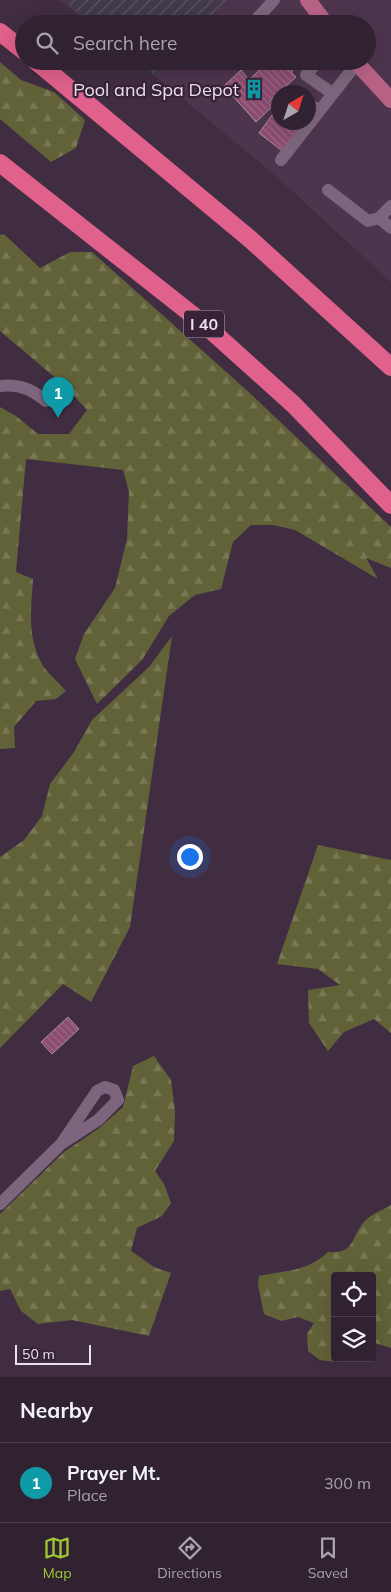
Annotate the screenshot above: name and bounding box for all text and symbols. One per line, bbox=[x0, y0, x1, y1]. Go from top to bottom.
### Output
search box bbox=[15, 15, 376, 70]
icon: search bbox=[33, 29, 61, 57]
text: Search here bbox=[73, 31, 177, 55]
place label: Pool and Spa Depot bbox=[73, 78, 239, 101]
building icon: Pool and Spa Depot bbox=[243, 78, 265, 100]
north arrow bbox=[271, 85, 316, 130]
road number: I 40 bbox=[184, 310, 224, 338]
pin: 1 bbox=[42, 377, 74, 418]
your location bbox=[177, 844, 203, 870]
map controls bbox=[331, 1272, 376, 1362]
button: locate bbox=[331, 1272, 376, 1317]
button: layers bbox=[331, 1317, 376, 1362]
scale bar bbox=[15, 1342, 91, 1365]
text: 50 m bbox=[22, 1345, 55, 1363]
text: Nearby bbox=[20, 1397, 93, 1423]
text: Prayer Mt. bbox=[67, 1461, 161, 1485]
text: 1 bbox=[31, 1473, 41, 1493]
text: 300 m bbox=[324, 1473, 371, 1493]
text: Place bbox=[67, 1485, 107, 1505]
tab: Map bbox=[43, 1534, 72, 1582]
tab: Directions bbox=[157, 1534, 222, 1582]
tab: Saved bbox=[308, 1534, 348, 1582]

